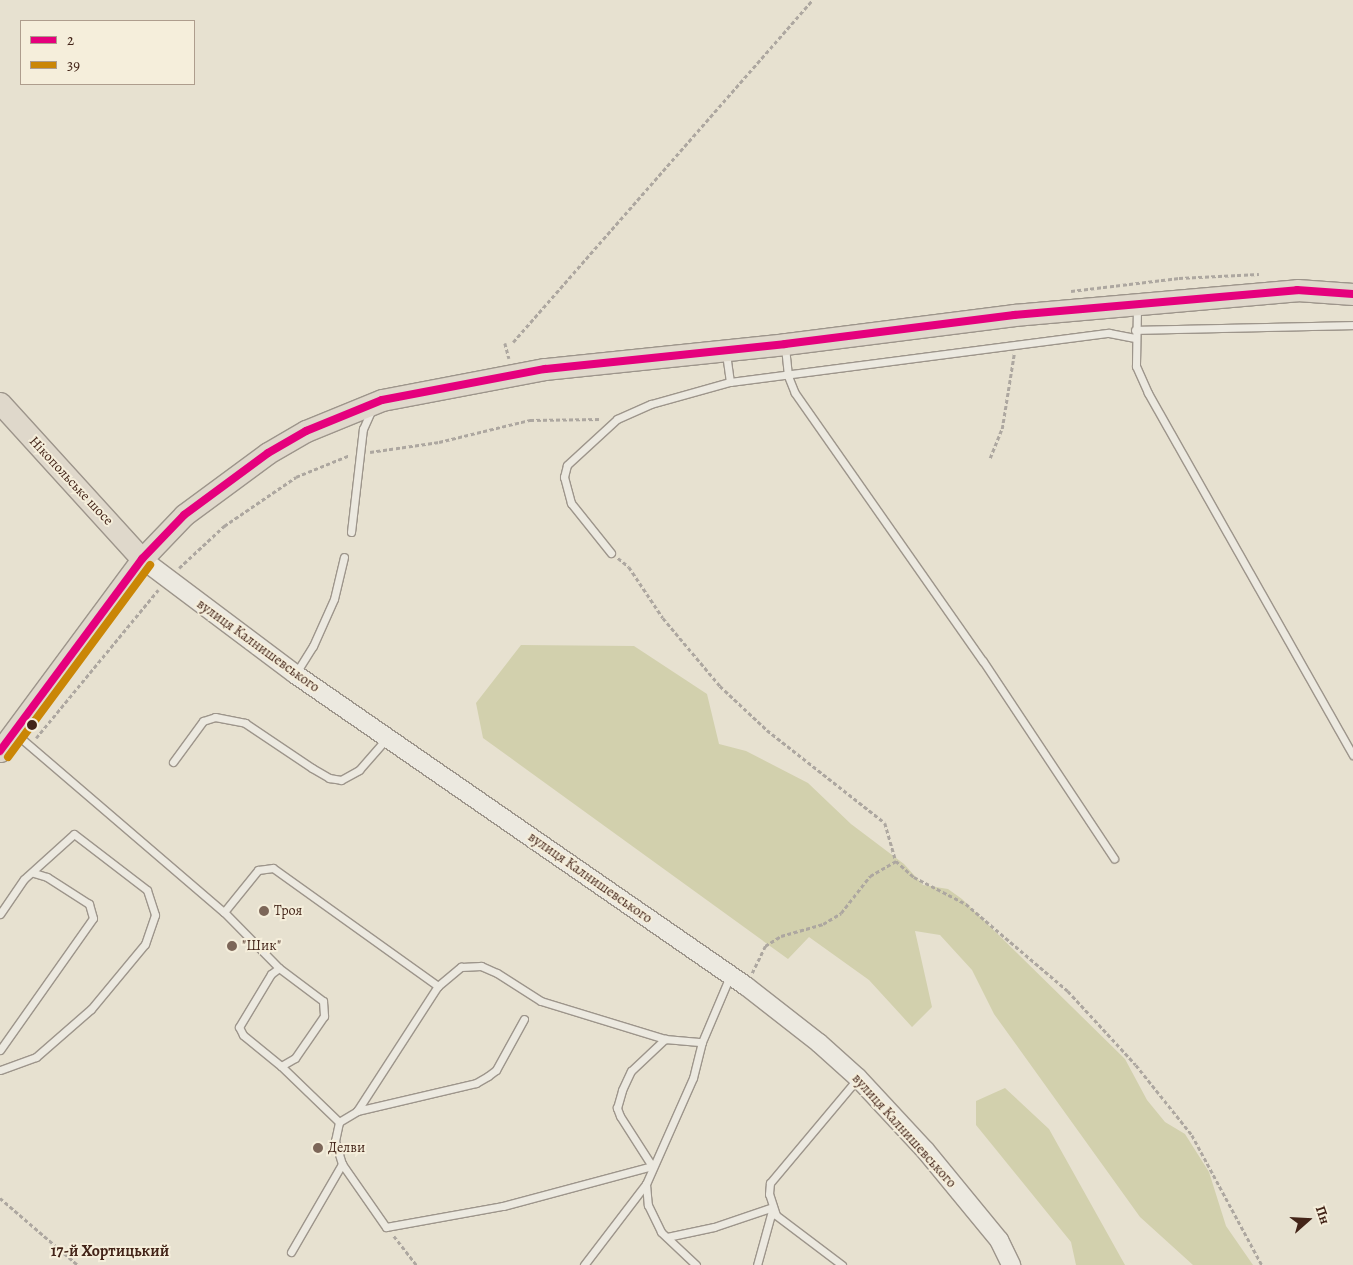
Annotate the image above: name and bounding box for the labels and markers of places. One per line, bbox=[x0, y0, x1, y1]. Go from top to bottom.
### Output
unlabelled marker bbox=[27, 720, 37, 730]
place label: Троя bbox=[274, 903, 302, 919]
marker: Троя bbox=[258, 905, 270, 917]
place label: "Шик" bbox=[242, 938, 281, 954]
marker: "Шик" bbox=[226, 940, 238, 952]
place label: Делви bbox=[328, 1140, 365, 1156]
marker: Делви bbox=[312, 1142, 324, 1154]

